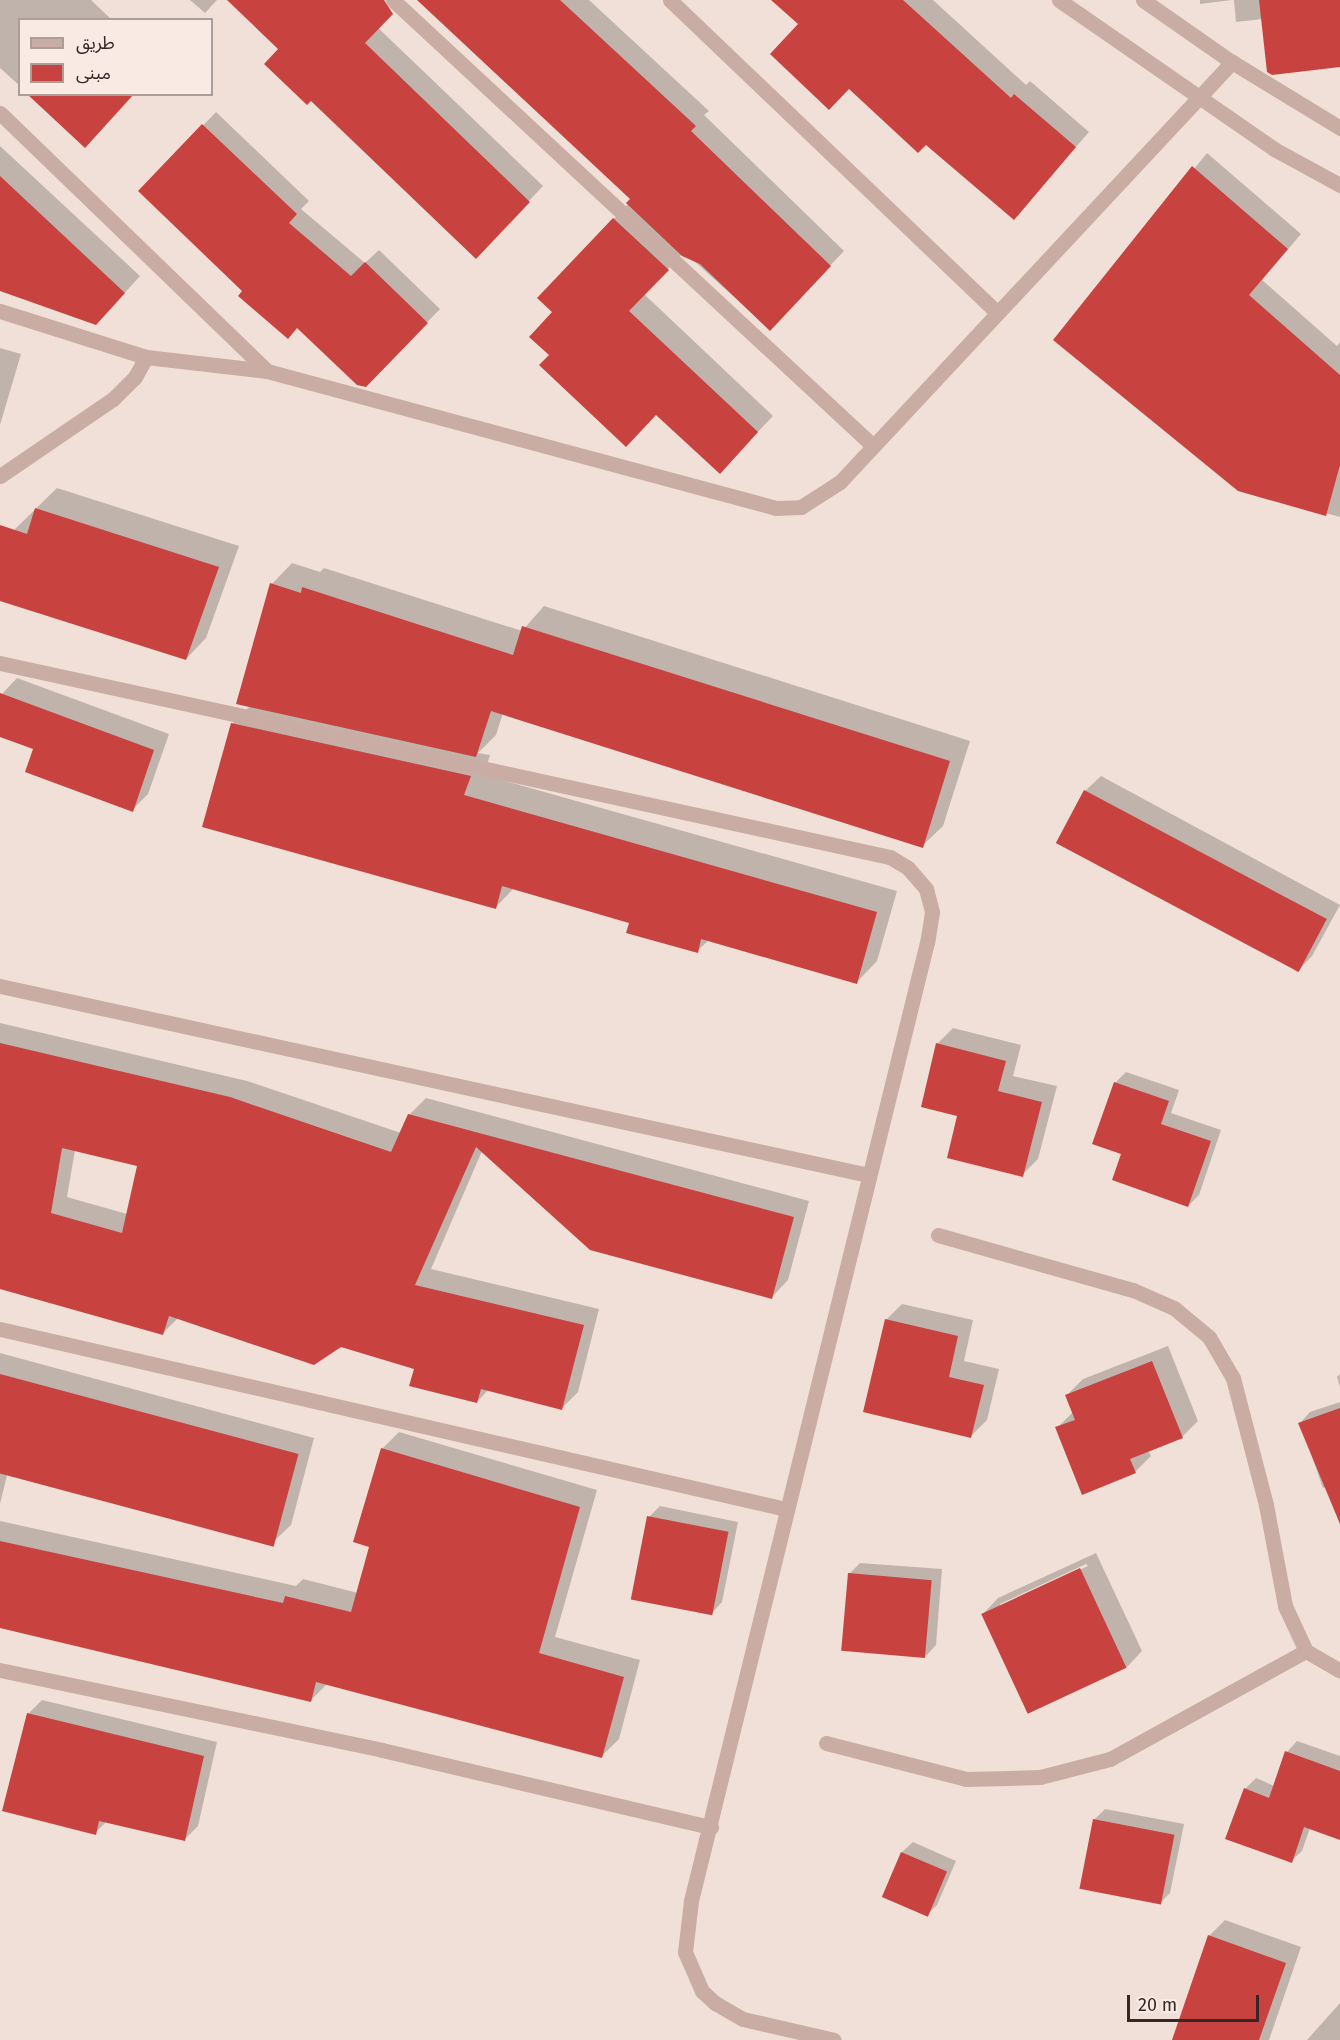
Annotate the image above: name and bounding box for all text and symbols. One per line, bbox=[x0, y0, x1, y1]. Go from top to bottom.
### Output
legend bbox=[18, 18, 213, 96]
text: طريق bbox=[76, 32, 115, 54]
text: مبنى bbox=[76, 62, 111, 84]
scale bar bbox=[1130, 1983, 1262, 2021]
text: 20 m bbox=[1138, 1994, 1177, 2016]

